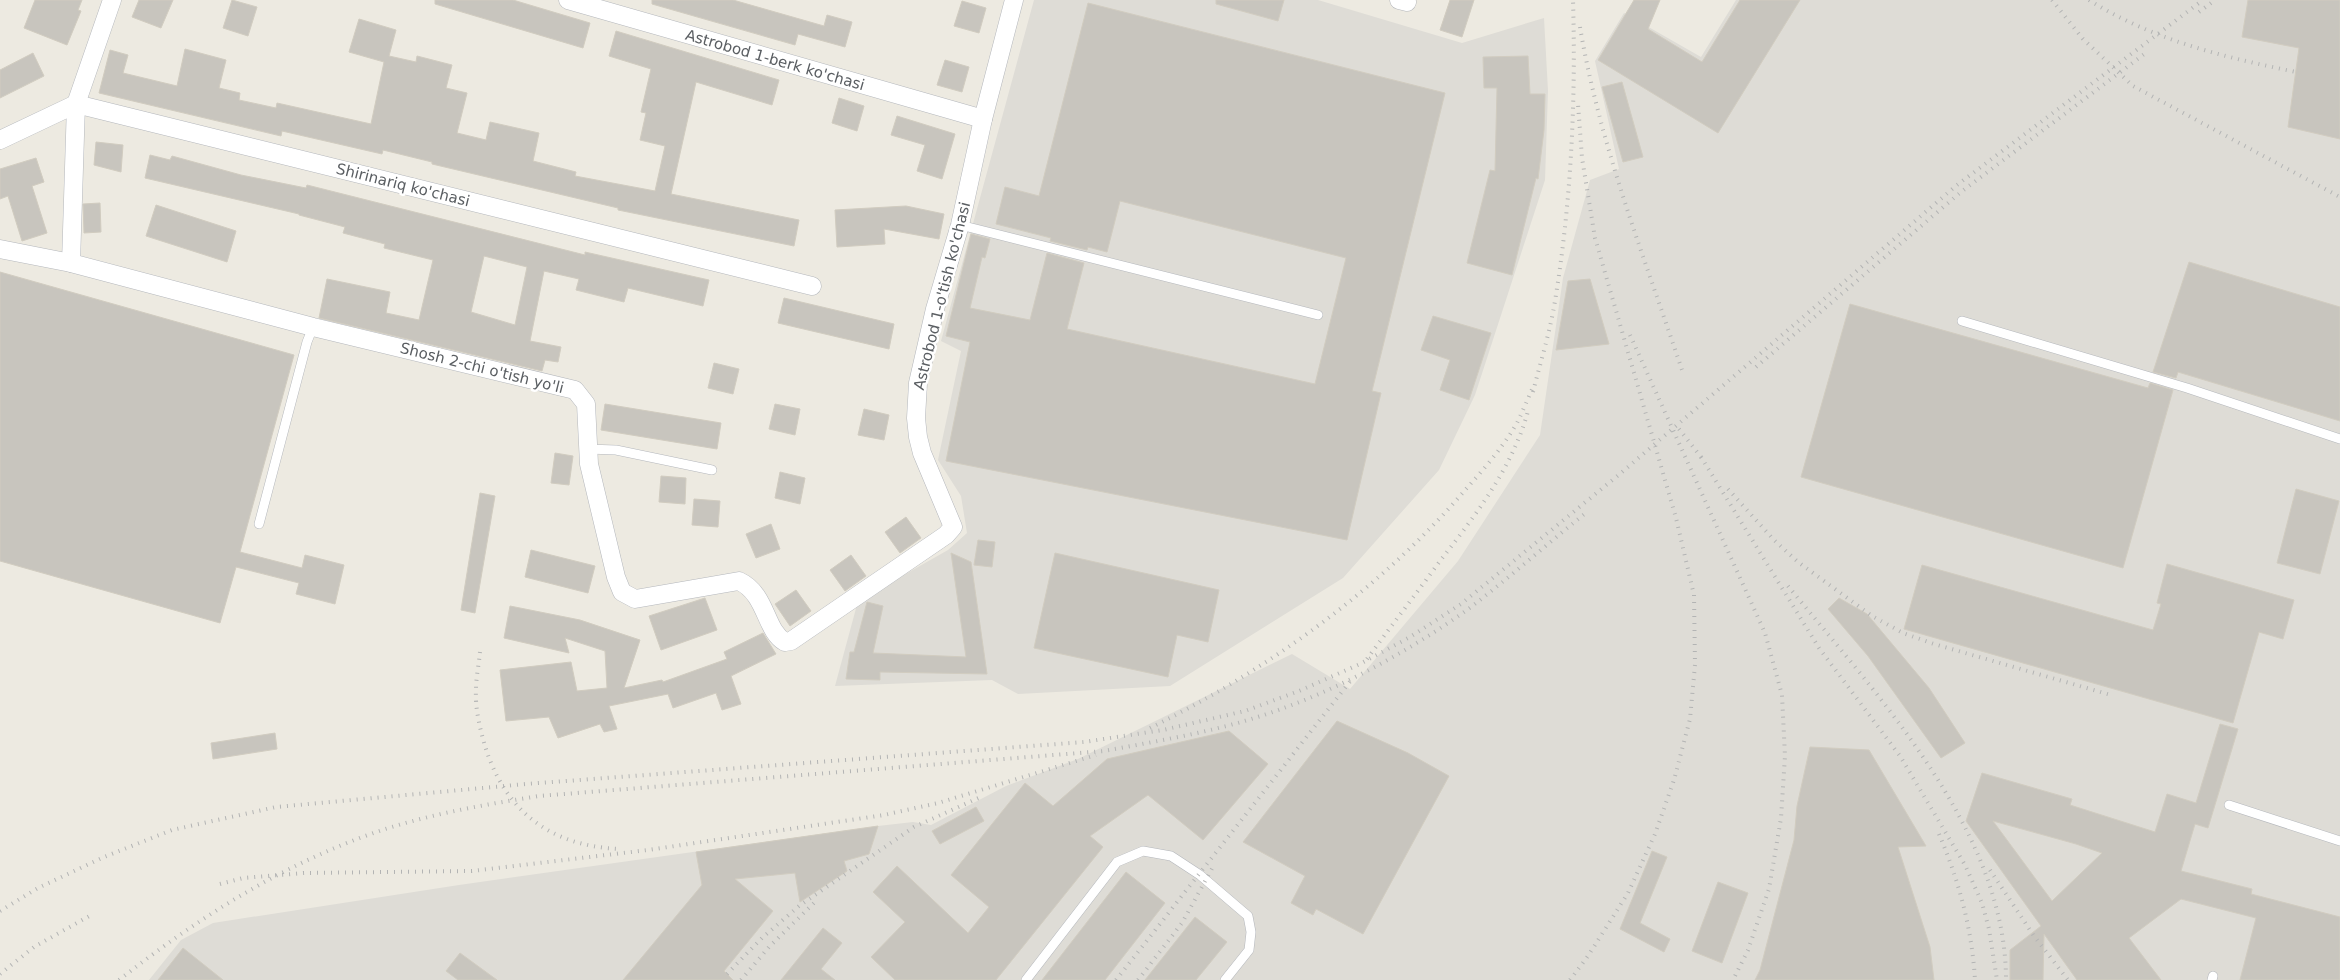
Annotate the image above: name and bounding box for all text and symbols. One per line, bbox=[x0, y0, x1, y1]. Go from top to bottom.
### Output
street label: Astrobod 1-berk ko'chasi bbox=[683, 26, 867, 94]
street label: Shirinariq ko'chasi bbox=[334, 160, 472, 210]
street label: Astrobod 1-o'tish ko'chasi bbox=[910, 200, 974, 392]
street label: Shosh 2-chi o'tish yo'li bbox=[398, 339, 566, 397]

